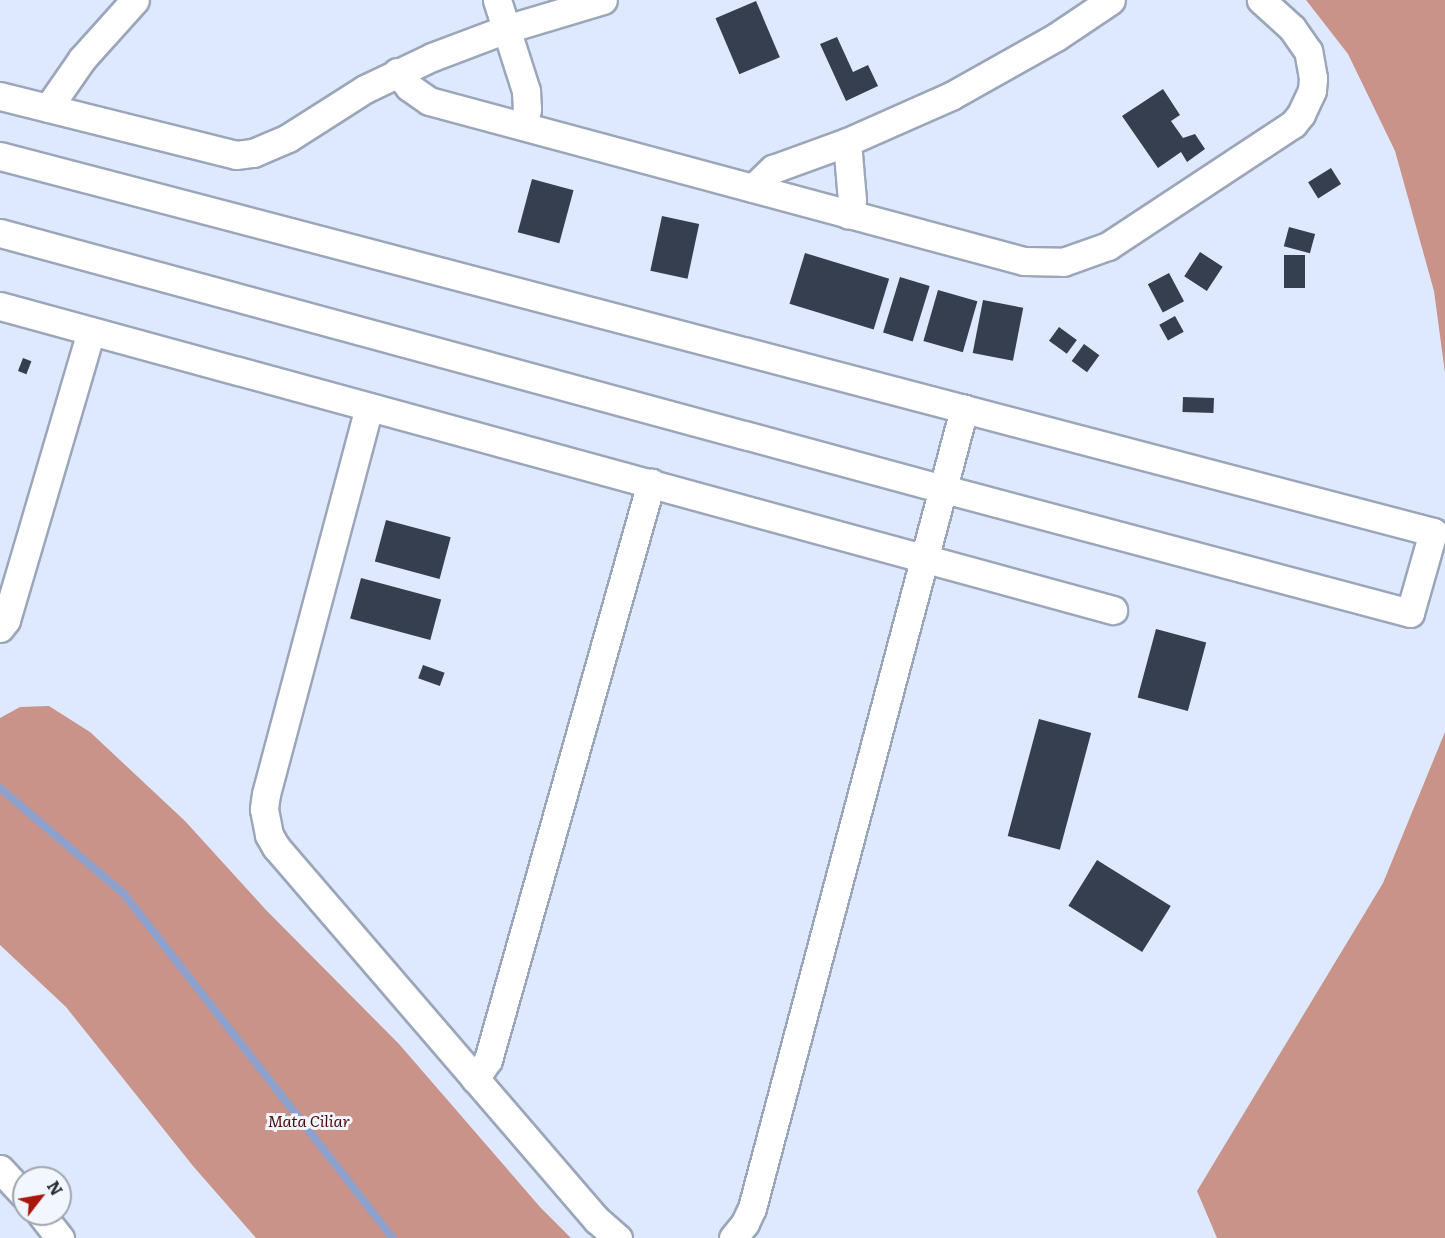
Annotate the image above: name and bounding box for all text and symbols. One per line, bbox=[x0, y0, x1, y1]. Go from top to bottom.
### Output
park label: Mata Ciliar bbox=[268, 1110, 350, 1130]
north arrow bbox=[12, 1166, 72, 1226]
text: N bbox=[42, 1176, 69, 1200]

